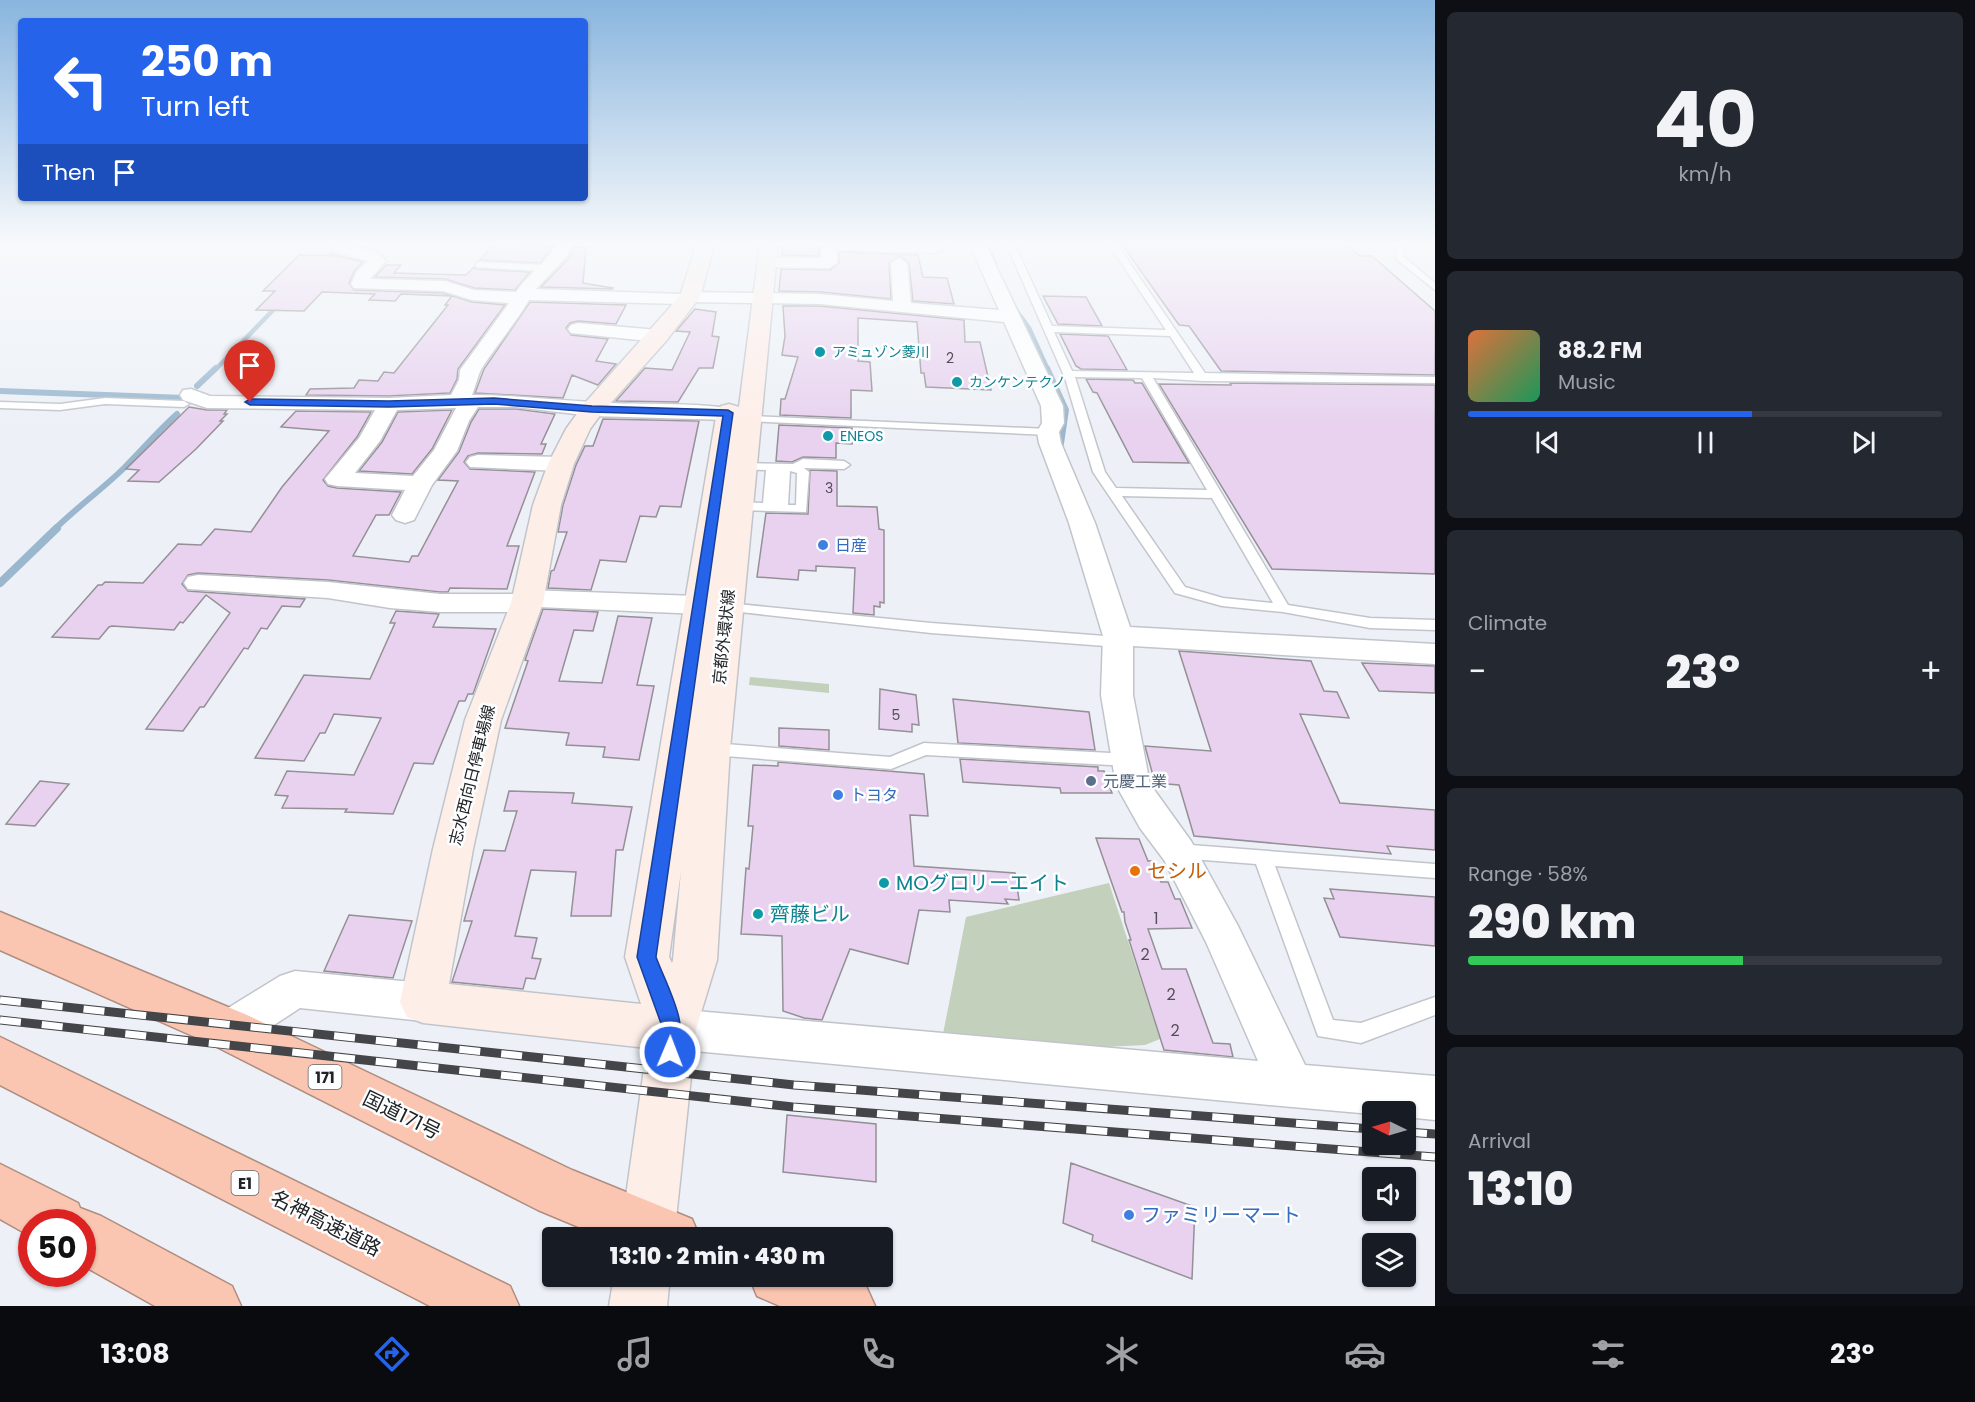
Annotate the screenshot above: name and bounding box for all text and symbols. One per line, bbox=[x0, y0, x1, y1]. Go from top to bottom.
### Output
text: 250 m bbox=[141, 32, 273, 91]
icon: left bbox=[42, 42, 120, 120]
text: 40 bbox=[1653, 65, 1757, 174]
text: Turn left bbox=[141, 88, 250, 125]
icon: arrive bbox=[108, 156, 141, 189]
text: Then bbox=[42, 157, 96, 188]
text: km/h bbox=[1678, 160, 1732, 188]
text: 88.2 FM bbox=[1558, 335, 1642, 366]
pin bbox=[224, 340, 275, 402]
place label: アミュゾン菱川 bbox=[832, 342, 930, 362]
marker: アミュゾン菱川 bbox=[813, 345, 827, 359]
house number: 2 bbox=[946, 348, 954, 368]
icon: arrive bbox=[233, 349, 266, 382]
text: Music bbox=[1558, 368, 1616, 396]
place label: カンケンテクノ bbox=[969, 372, 1066, 392]
marker: カンケンテクノ bbox=[950, 375, 964, 389]
place label: ENEOS bbox=[840, 426, 883, 446]
icon: previous bbox=[1531, 426, 1564, 459]
icon: pause bbox=[1689, 426, 1722, 459]
icon: next bbox=[1847, 426, 1880, 459]
marker: ENEOS bbox=[821, 429, 835, 443]
house number: 3 bbox=[825, 478, 833, 498]
place label: 日産 bbox=[835, 534, 867, 557]
marker: 日産 bbox=[816, 538, 830, 552]
street label: 京都外環状線 bbox=[708, 588, 740, 686]
text: Climate bbox=[1468, 609, 1547, 637]
text: 23° bbox=[1665, 641, 1740, 704]
text: − bbox=[1468, 648, 1486, 695]
text: + bbox=[1919, 648, 1942, 695]
street label: 志水西向日停車場線 bbox=[443, 702, 501, 848]
house number: 5 bbox=[892, 705, 900, 725]
place label: 元慶工業 bbox=[1103, 770, 1167, 793]
marker: 元慶工業 bbox=[1084, 774, 1098, 788]
place label: トヨタ bbox=[850, 784, 898, 807]
marker: トヨタ bbox=[831, 788, 845, 802]
place label: セシル bbox=[1147, 857, 1207, 885]
text: Range · 58% bbox=[1468, 860, 1588, 888]
marker: セシル bbox=[1128, 864, 1142, 878]
place label: MOグロリーエイト bbox=[896, 869, 1069, 897]
marker: MOグロリーエイト bbox=[877, 876, 891, 890]
text: 290 km bbox=[1468, 891, 1636, 954]
place label: 齊藤ビル bbox=[770, 900, 850, 928]
marker: 齊藤ビル bbox=[751, 907, 765, 921]
house number: 1 bbox=[1153, 907, 1159, 930]
house number: 2 bbox=[1140, 943, 1150, 966]
house number: 2 bbox=[1166, 983, 1176, 1006]
house number: 2 bbox=[1170, 1019, 1180, 1042]
position arrow bbox=[638, 1020, 702, 1084]
road number: 171 bbox=[308, 1065, 342, 1089]
street label: 国道171号 bbox=[358, 1084, 446, 1146]
north arrow bbox=[1362, 1101, 1416, 1155]
map controls bbox=[1362, 1101, 1416, 1287]
text: Arrival bbox=[1468, 1127, 1531, 1155]
text: 13:10 bbox=[1468, 1158, 1573, 1221]
button: sound bbox=[1362, 1167, 1416, 1221]
road number: E1 bbox=[232, 1171, 258, 1195]
street label: 名神高速道路 bbox=[266, 1183, 386, 1263]
place label: ファミリーマート bbox=[1141, 1201, 1301, 1229]
marker: ファミリーマート bbox=[1122, 1208, 1136, 1222]
speed limit sign: 50 bbox=[18, 1209, 96, 1287]
button: layers bbox=[1362, 1233, 1416, 1287]
text: 13:10 · 2 min · 430 m bbox=[610, 1241, 825, 1272]
icon: directions bbox=[371, 1333, 413, 1375]
icon: music bbox=[614, 1333, 656, 1375]
icon: phone bbox=[857, 1333, 899, 1375]
icon: climate bbox=[1101, 1333, 1143, 1375]
icon: car bbox=[1344, 1333, 1386, 1375]
icon: filters bbox=[1587, 1333, 1629, 1375]
text: 13:08 bbox=[101, 1335, 170, 1372]
text: 23° bbox=[1830, 1335, 1874, 1372]

